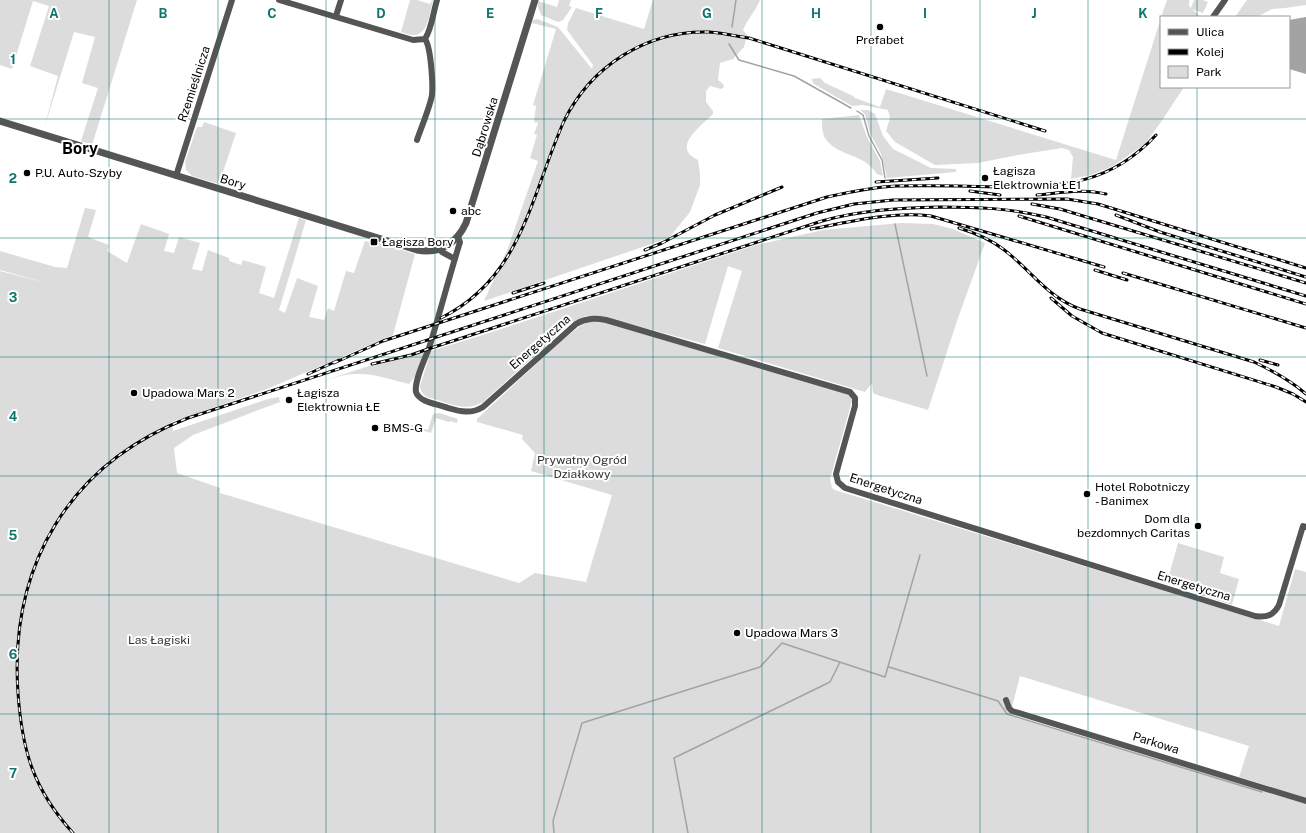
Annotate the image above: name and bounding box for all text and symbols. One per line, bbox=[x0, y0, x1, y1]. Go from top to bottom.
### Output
text: A bbox=[49, 6, 59, 21]
text: B bbox=[159, 6, 168, 21]
text: C bbox=[267, 6, 277, 21]
text: D bbox=[376, 6, 386, 21]
text: E bbox=[486, 6, 494, 21]
text: F bbox=[595, 6, 603, 21]
text: G bbox=[702, 6, 712, 21]
text: H bbox=[811, 6, 821, 21]
text: I bbox=[923, 6, 927, 21]
text: J bbox=[1031, 6, 1037, 21]
text: K bbox=[1138, 6, 1148, 21]
legend bbox=[1160, 16, 1290, 88]
marker: Prefabet bbox=[875, 22, 885, 32]
text: Ulica bbox=[1196, 25, 1224, 39]
place label: Prefabet bbox=[856, 33, 905, 47]
street label: Rzemieślnicza bbox=[175, 44, 213, 124]
text: Kolej bbox=[1196, 45, 1224, 59]
text: 1 bbox=[10, 52, 16, 67]
text: Park bbox=[1196, 65, 1222, 79]
street label: Dąbrowska bbox=[469, 95, 501, 159]
district label: Bory bbox=[62, 139, 98, 158]
place label: Łagisza Elektrownia ŁE1 bbox=[993, 164, 1081, 192]
place label: P.U. Auto-Szyby bbox=[35, 166, 123, 180]
marker: P.U. Auto-Szyby bbox=[22, 168, 32, 178]
text: 2 bbox=[9, 171, 17, 186]
street label: Bory bbox=[218, 171, 248, 193]
marker: Łagisza Elektrownia ŁE1 bbox=[980, 173, 990, 183]
place label: abc bbox=[461, 204, 481, 218]
marker: abc bbox=[448, 206, 458, 216]
place label: Łagisza Bory bbox=[382, 235, 454, 249]
marker: Łagisza Bory bbox=[369, 237, 379, 247]
text: 3 bbox=[9, 290, 18, 305]
street label: Energetyczna bbox=[507, 312, 573, 372]
place label: Upadowa Mars 2 bbox=[142, 386, 235, 400]
place label: Łagisza Elektrownia ŁE bbox=[297, 386, 380, 414]
marker: Upadowa Mars 2 bbox=[129, 388, 139, 398]
marker: Łagisza Elektrownia ŁE bbox=[284, 395, 294, 405]
text: 4 bbox=[9, 409, 18, 424]
place label: BMS-G bbox=[383, 421, 423, 435]
marker: BMS-G bbox=[370, 423, 380, 433]
park label: Prywatny Ogród Działkowy bbox=[537, 453, 627, 481]
street label: Energetyczna bbox=[848, 471, 924, 507]
place label: Hotel Robotniczy - Banimex bbox=[1095, 480, 1190, 508]
marker: Hotel Robotniczy - Banimex bbox=[1082, 489, 1092, 499]
place label: Dom dla bezdomnych Caritas bbox=[1077, 512, 1190, 540]
marker: Dom dla bezdomnych Caritas bbox=[1193, 521, 1203, 531]
text: 5 bbox=[9, 528, 18, 543]
street label: Energetyczna bbox=[1156, 568, 1232, 604]
place label: Upadowa Mars 3 bbox=[745, 626, 838, 640]
marker: Upadowa Mars 3 bbox=[732, 628, 742, 638]
park label: Las Łagiski bbox=[128, 633, 190, 647]
text: 6 bbox=[9, 647, 18, 662]
street label: Parkowa bbox=[1131, 729, 1181, 757]
text: 7 bbox=[9, 766, 17, 781]

